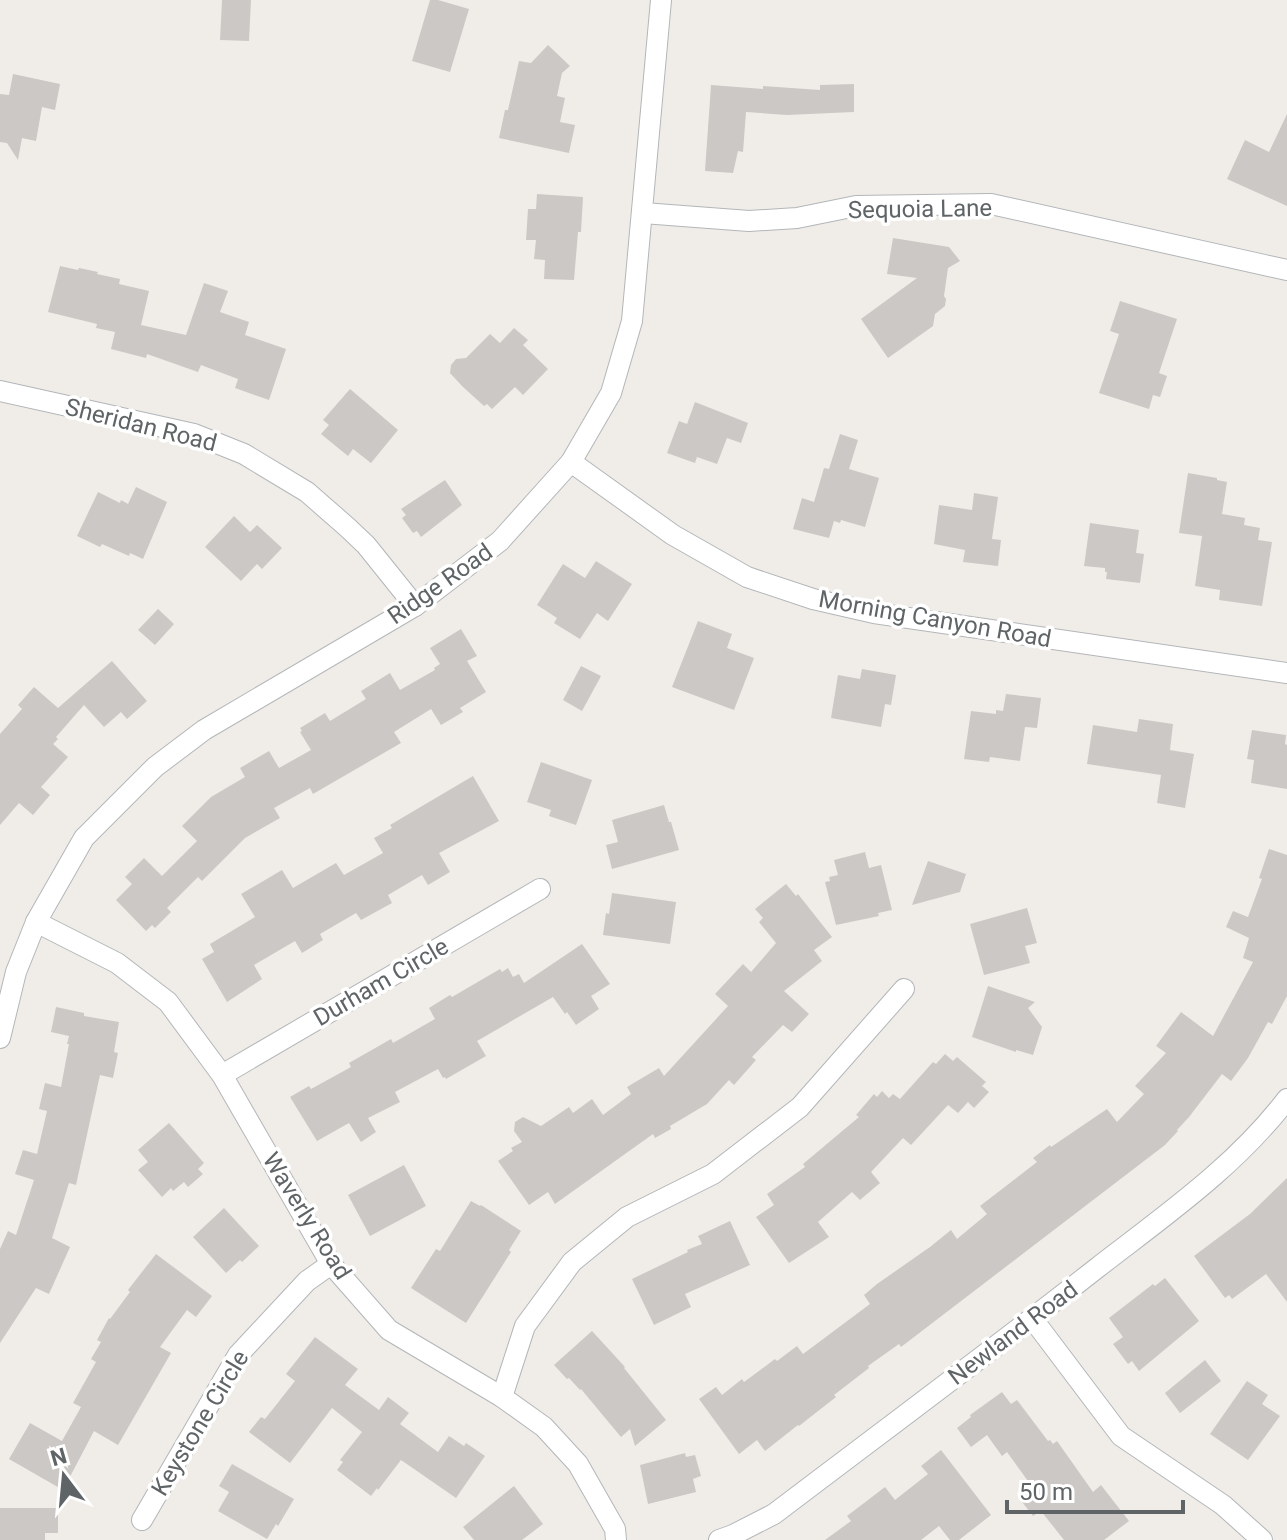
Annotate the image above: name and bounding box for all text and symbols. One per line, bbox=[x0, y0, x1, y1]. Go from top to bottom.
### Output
street label: Sequoia Lane bbox=[848, 194, 992, 224]
street label: Sheridan Road bbox=[62, 393, 220, 457]
street label: Ridge Road bbox=[382, 538, 498, 630]
street label: Morning Canyon Road bbox=[817, 585, 1053, 653]
street label: Durham Circle bbox=[309, 932, 453, 1032]
street label: Waverly Road bbox=[257, 1147, 357, 1285]
street label: Newland Road bbox=[943, 1275, 1083, 1391]
street label: Keystone Circle bbox=[146, 1345, 254, 1501]
north arrow bbox=[24, 1436, 104, 1516]
text: N bbox=[48, 1443, 70, 1471]
scale bar bbox=[1007, 1464, 1183, 1514]
text: 50 m bbox=[1019, 1478, 1073, 1506]

